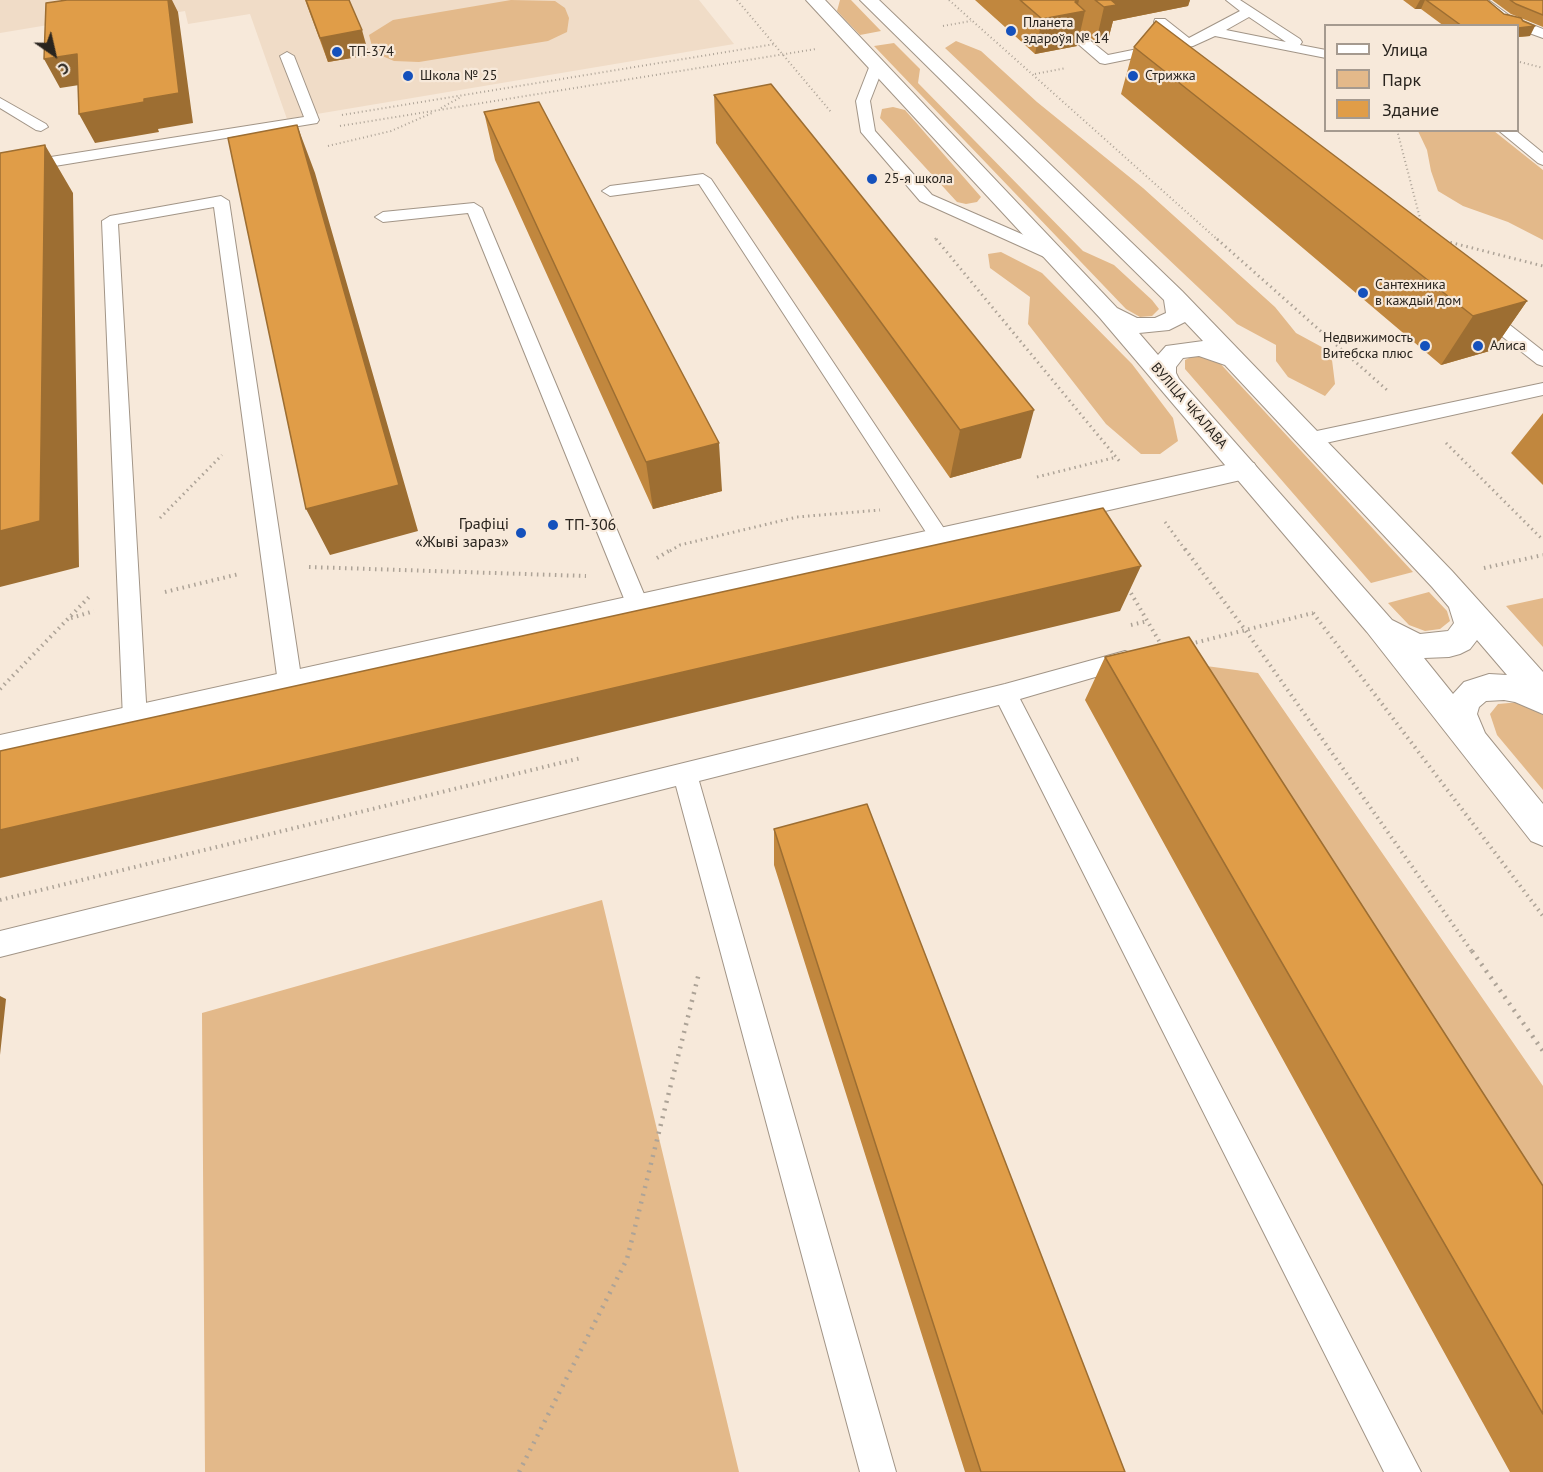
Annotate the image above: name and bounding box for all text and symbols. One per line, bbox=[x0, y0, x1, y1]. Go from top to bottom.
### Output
place label: Планета здароўя № 14 bbox=[1023, 15, 1109, 48]
north arrow bbox=[24, 24, 84, 84]
marker: Планета здароўя № 14 bbox=[1004, 24, 1018, 38]
legend bbox=[1324, 24, 1519, 132]
text: Улица bbox=[1382, 38, 1428, 61]
place label: ТП-374 bbox=[349, 44, 394, 60]
marker: ТП-374 bbox=[330, 45, 344, 59]
text: С bbox=[55, 58, 73, 80]
place label: Школа № 25 bbox=[420, 68, 497, 84]
place label: Стрижка bbox=[1145, 68, 1196, 84]
text: Парк bbox=[1382, 68, 1421, 91]
marker: Школа № 25 bbox=[401, 69, 415, 83]
marker: Стрижка bbox=[1126, 69, 1140, 83]
text: Здание bbox=[1382, 98, 1439, 121]
place label: 25-я школа bbox=[884, 171, 953, 187]
marker: 25-я школа bbox=[865, 172, 879, 186]
place label: Сантехника в каждый дом bbox=[1375, 277, 1461, 310]
marker: Сантехника в каждый дом bbox=[1356, 286, 1370, 300]
place label: Недвижимость Витебска плюс bbox=[1323, 330, 1413, 362]
place label: Алиса bbox=[1490, 338, 1526, 354]
marker: Недвижимость Витебска плюс bbox=[1418, 339, 1432, 353]
marker: Алиса bbox=[1471, 339, 1485, 353]
street label: ВУЛІЦА ЧКАЛАВА bbox=[1147, 360, 1231, 452]
place label: Графіці «Жыві зараз» bbox=[415, 514, 509, 552]
place label: ТП-306 bbox=[565, 515, 616, 535]
marker: ТП-306 bbox=[546, 518, 560, 532]
marker: Графіці «Жыві зараз» bbox=[514, 526, 528, 540]

